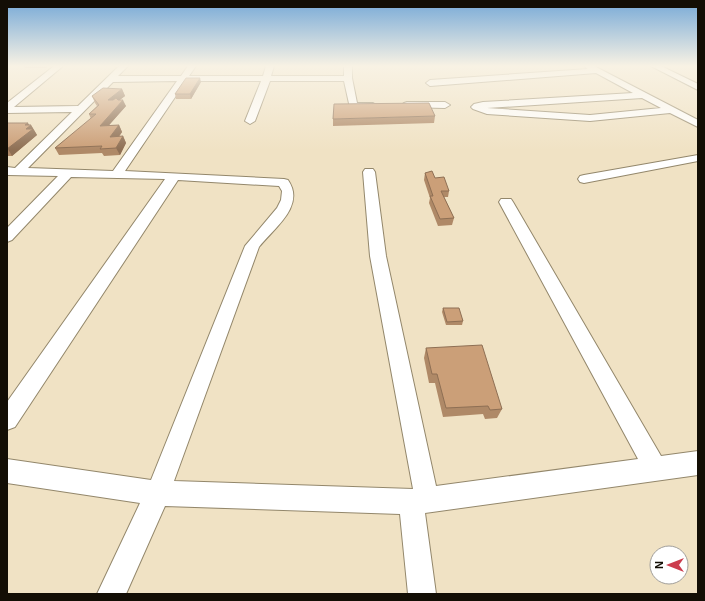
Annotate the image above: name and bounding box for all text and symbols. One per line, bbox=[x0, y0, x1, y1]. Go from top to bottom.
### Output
north arrow bbox=[649, 545, 689, 585]
text: N bbox=[653, 561, 665, 569]

